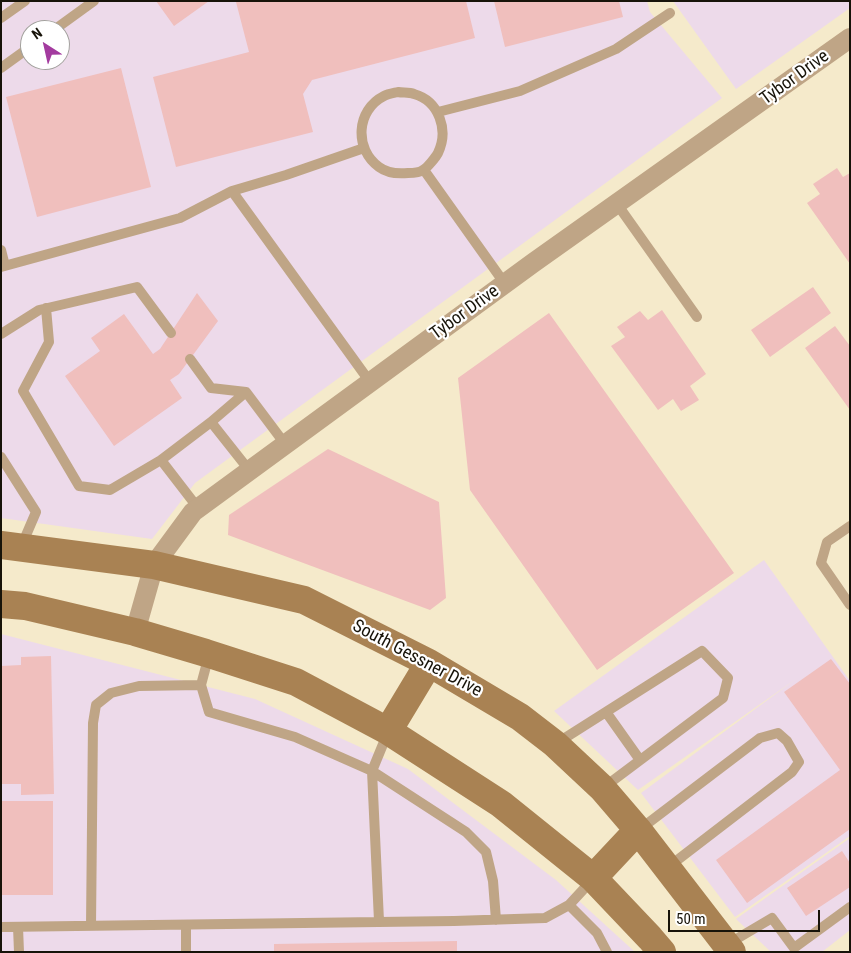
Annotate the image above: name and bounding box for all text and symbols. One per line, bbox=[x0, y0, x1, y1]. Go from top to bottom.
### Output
north arrow bbox=[20, 20, 70, 70]
text: N bbox=[29, 25, 45, 43]
street label: Tybor Drive bbox=[756, 46, 834, 110]
street label: Tybor Drive bbox=[426, 281, 504, 345]
street label: South Gessner Drive bbox=[349, 616, 485, 702]
scale bar bbox=[671, 900, 824, 932]
text: 50 m bbox=[676, 910, 706, 928]

